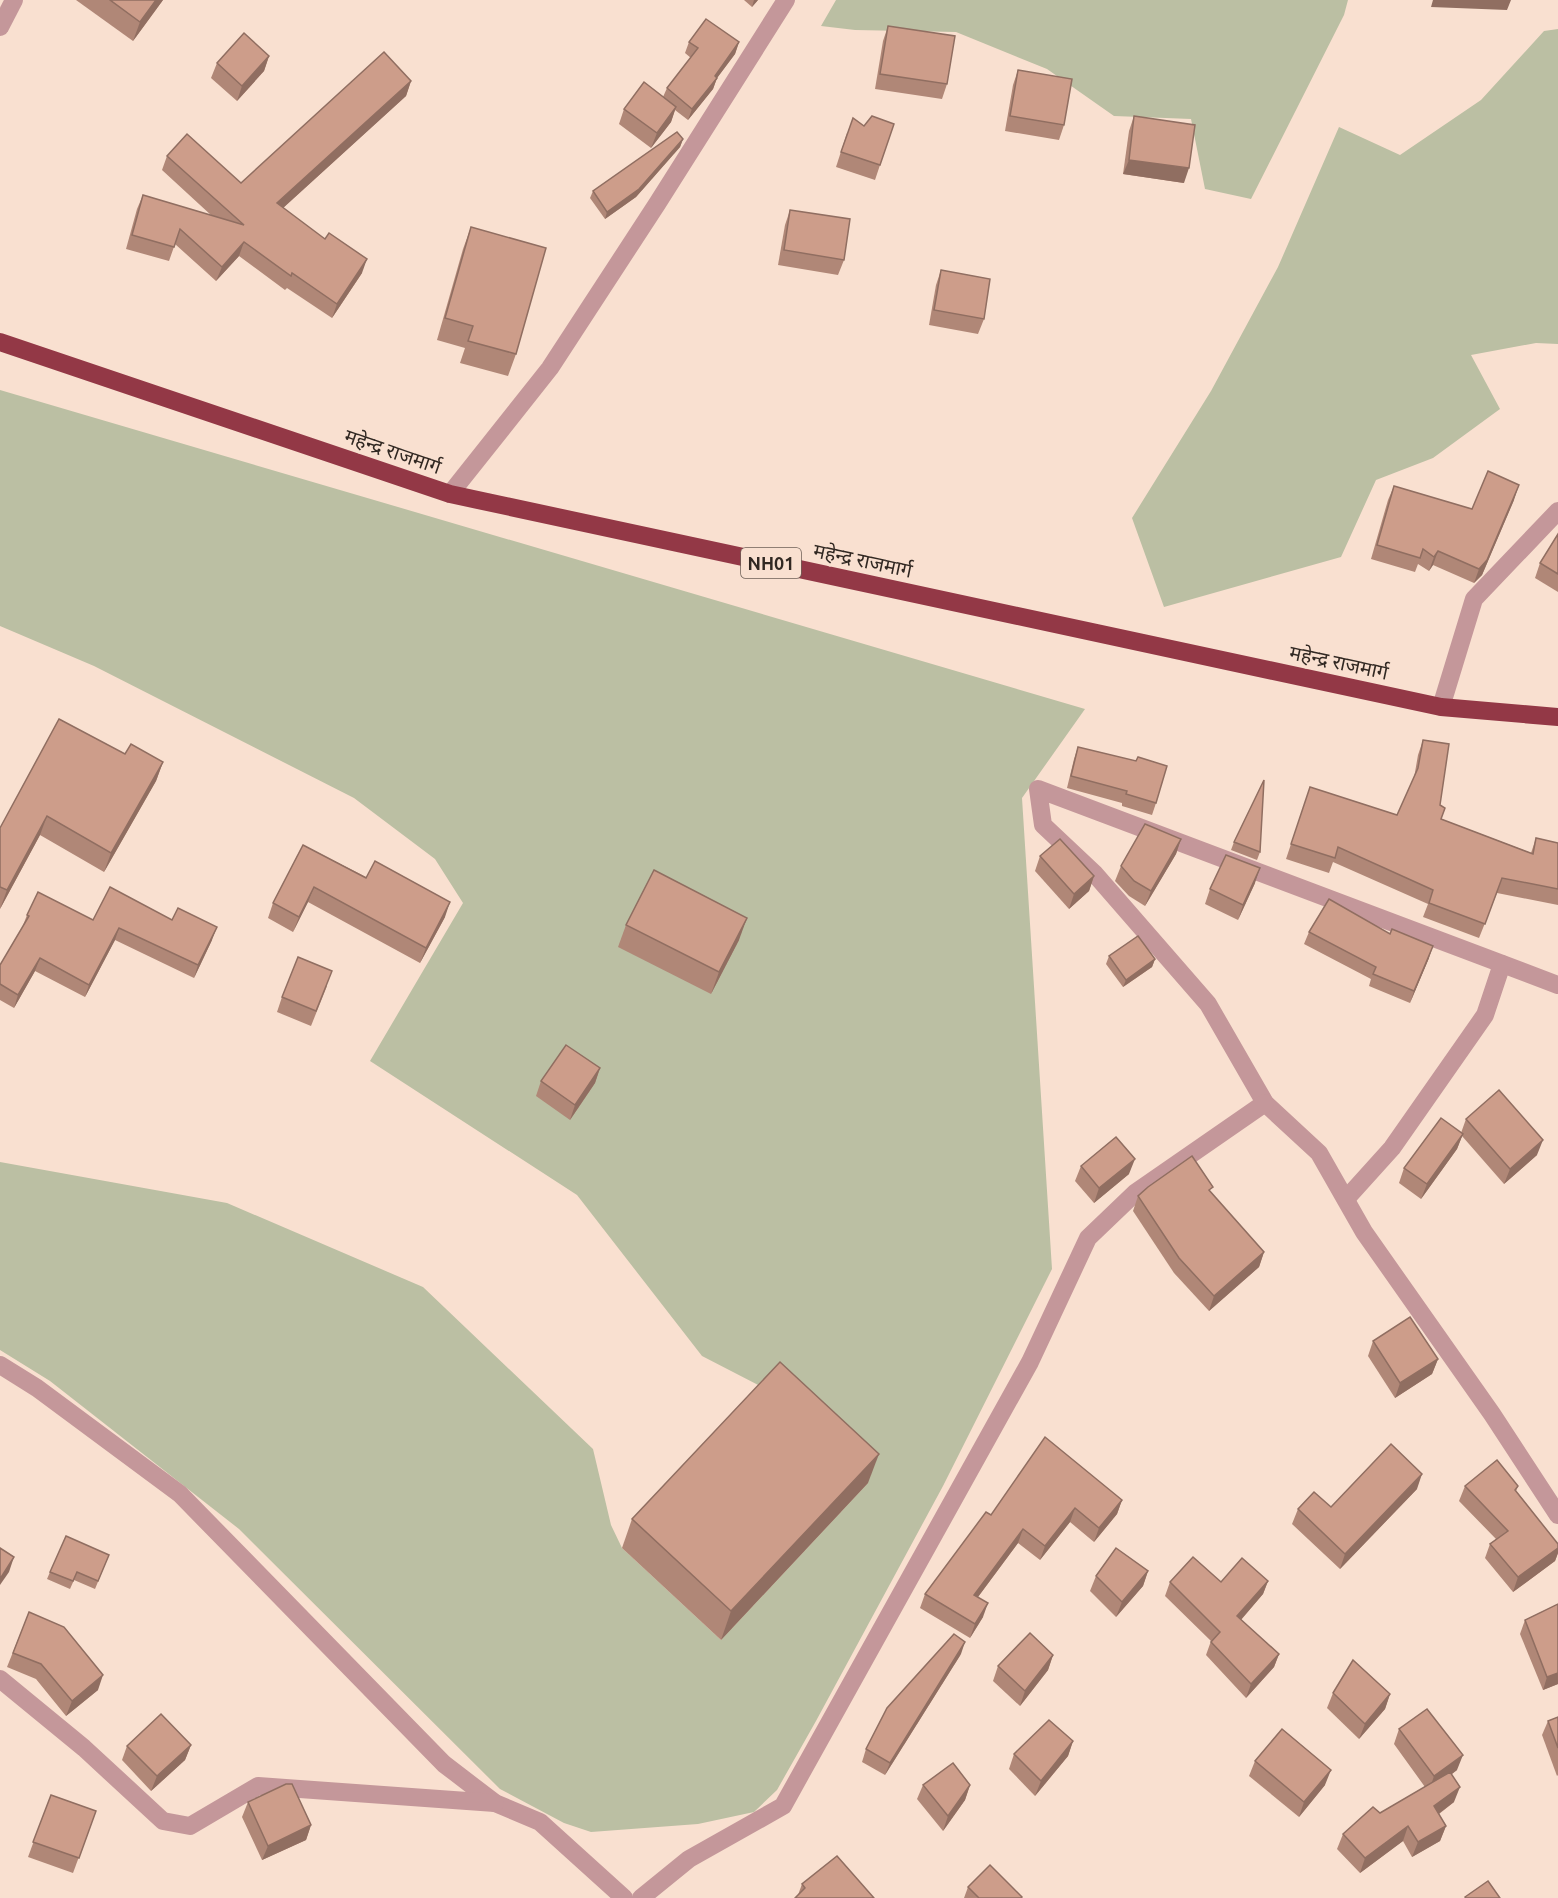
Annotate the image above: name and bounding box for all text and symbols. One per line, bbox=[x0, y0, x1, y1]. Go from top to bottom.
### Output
street label: महेन्द्र राजमार्ग bbox=[342, 424, 445, 479]
street label: महेन्द्र राजमार्ग bbox=[811, 538, 916, 582]
road number: NH01 bbox=[741, 548, 801, 578]
street label: महेन्द्र राजमार्ग bbox=[1287, 640, 1392, 684]

